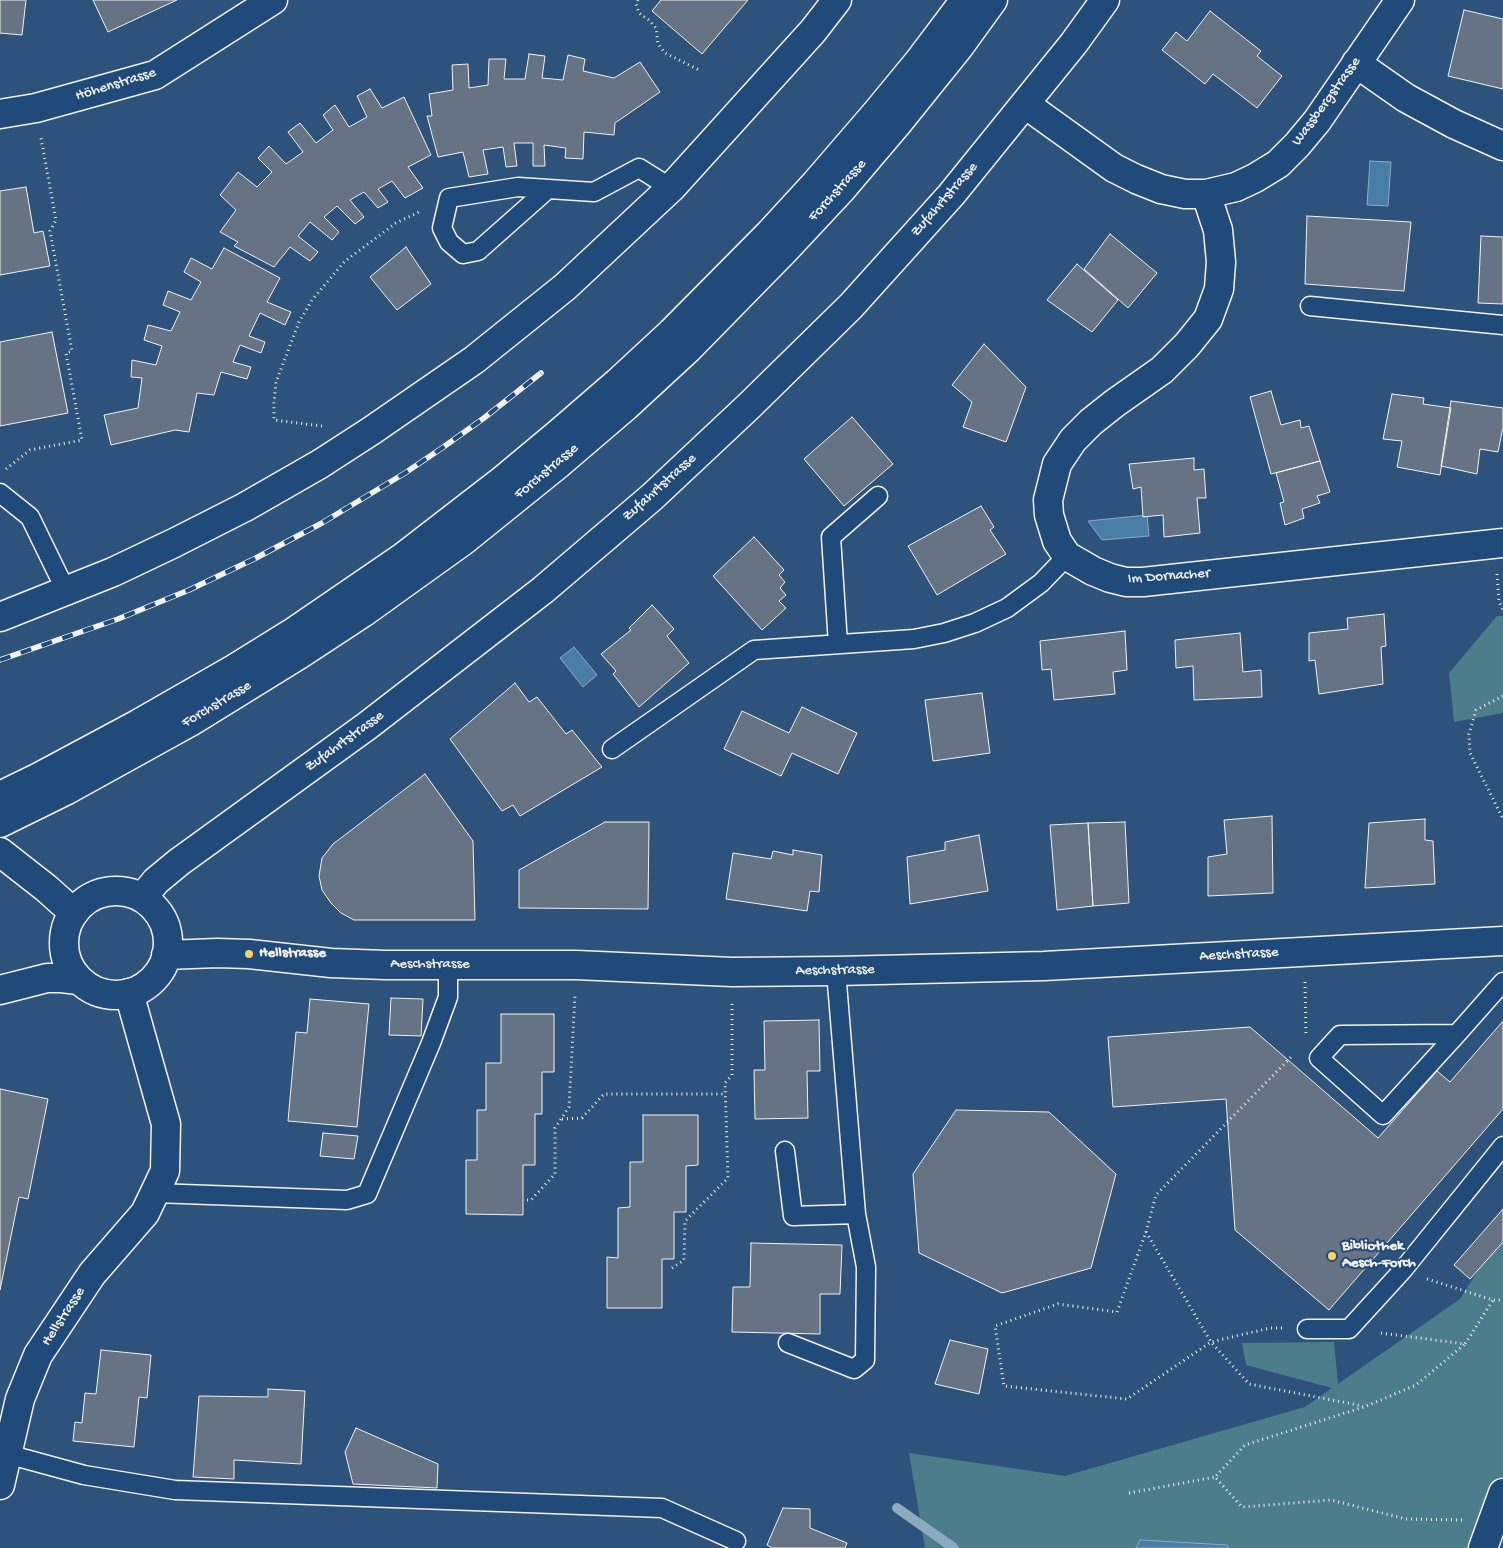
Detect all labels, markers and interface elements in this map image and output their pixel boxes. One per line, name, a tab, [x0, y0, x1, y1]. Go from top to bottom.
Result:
street label: Wassbergstrasse	[1289, 54, 1365, 150]
street label: Höhenstrasse	[74, 64, 158, 106]
street label: Forchstrasse	[805, 156, 871, 226]
street label: Zufahrtstrasse	[908, 159, 982, 241]
street label: Forchstrasse	[511, 440, 583, 504]
street label: Zufahrtstrasse	[619, 450, 701, 526]
street label: Im Dornacher	[1127, 565, 1211, 589]
street label: Forchstrasse	[179, 677, 255, 733]
street label: Zufahrtstrasse	[302, 707, 388, 777]
street label: Aeschstrasse	[1199, 944, 1279, 966]
place label: Hellstrasse	[259, 945, 326, 963]
marker: Hellstrasse	[243, 948, 255, 960]
street label: Aeschstrasse	[390, 956, 470, 974]
street label: Aeschstrasse	[795, 961, 875, 981]
place label: Bibliothek Aesch-Forch	[1342, 1238, 1416, 1273]
marker: Bibliothek Aesch-Forch	[1326, 1250, 1338, 1262]
street label: Hellstrasse	[38, 1284, 90, 1350]

